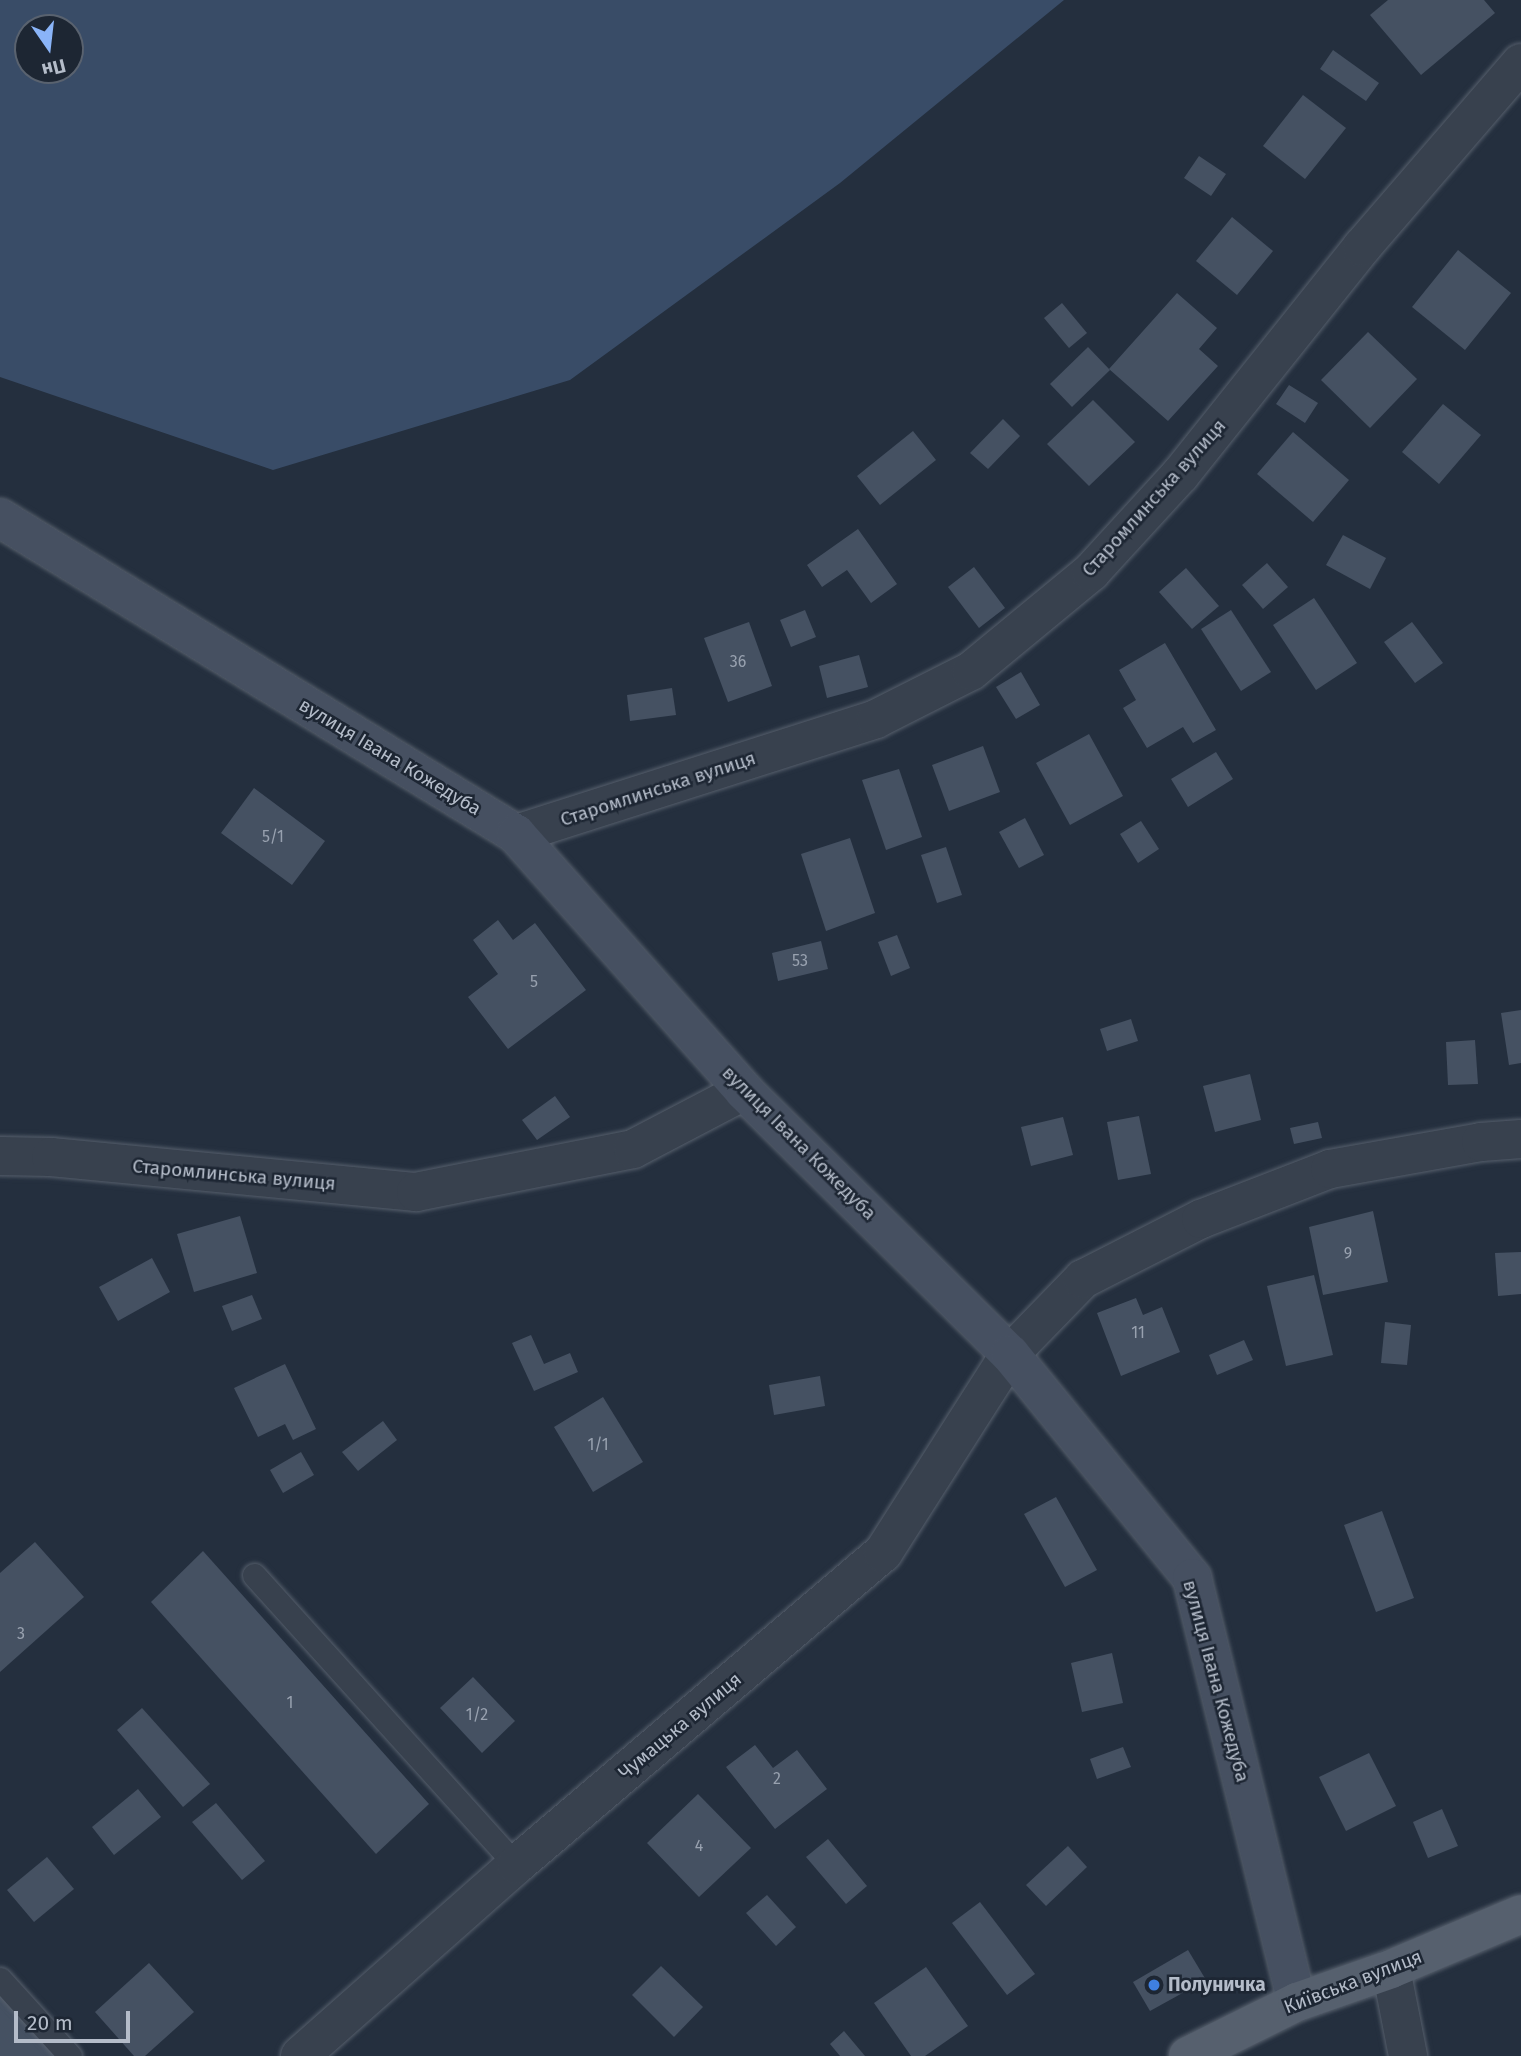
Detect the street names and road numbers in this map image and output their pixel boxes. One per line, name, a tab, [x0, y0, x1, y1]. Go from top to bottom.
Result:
street label: Старомлинська вулиця	[1077, 415, 1231, 581]
street label: вулиця Івана Кожедуба	[295, 694, 485, 820]
street label: Старомлинська вулиця	[558, 747, 758, 831]
street label: вулиця Івана Кожедуба	[717, 1061, 881, 1225]
street label: Старомлинська вулиця	[131, 1155, 337, 1195]
street label: вулиця Івана Кожедуба	[1178, 1577, 1254, 1785]
street label: Чумацька вулиця	[614, 1668, 746, 1784]
street label: Київська вулиця	[1281, 1945, 1425, 2019]

